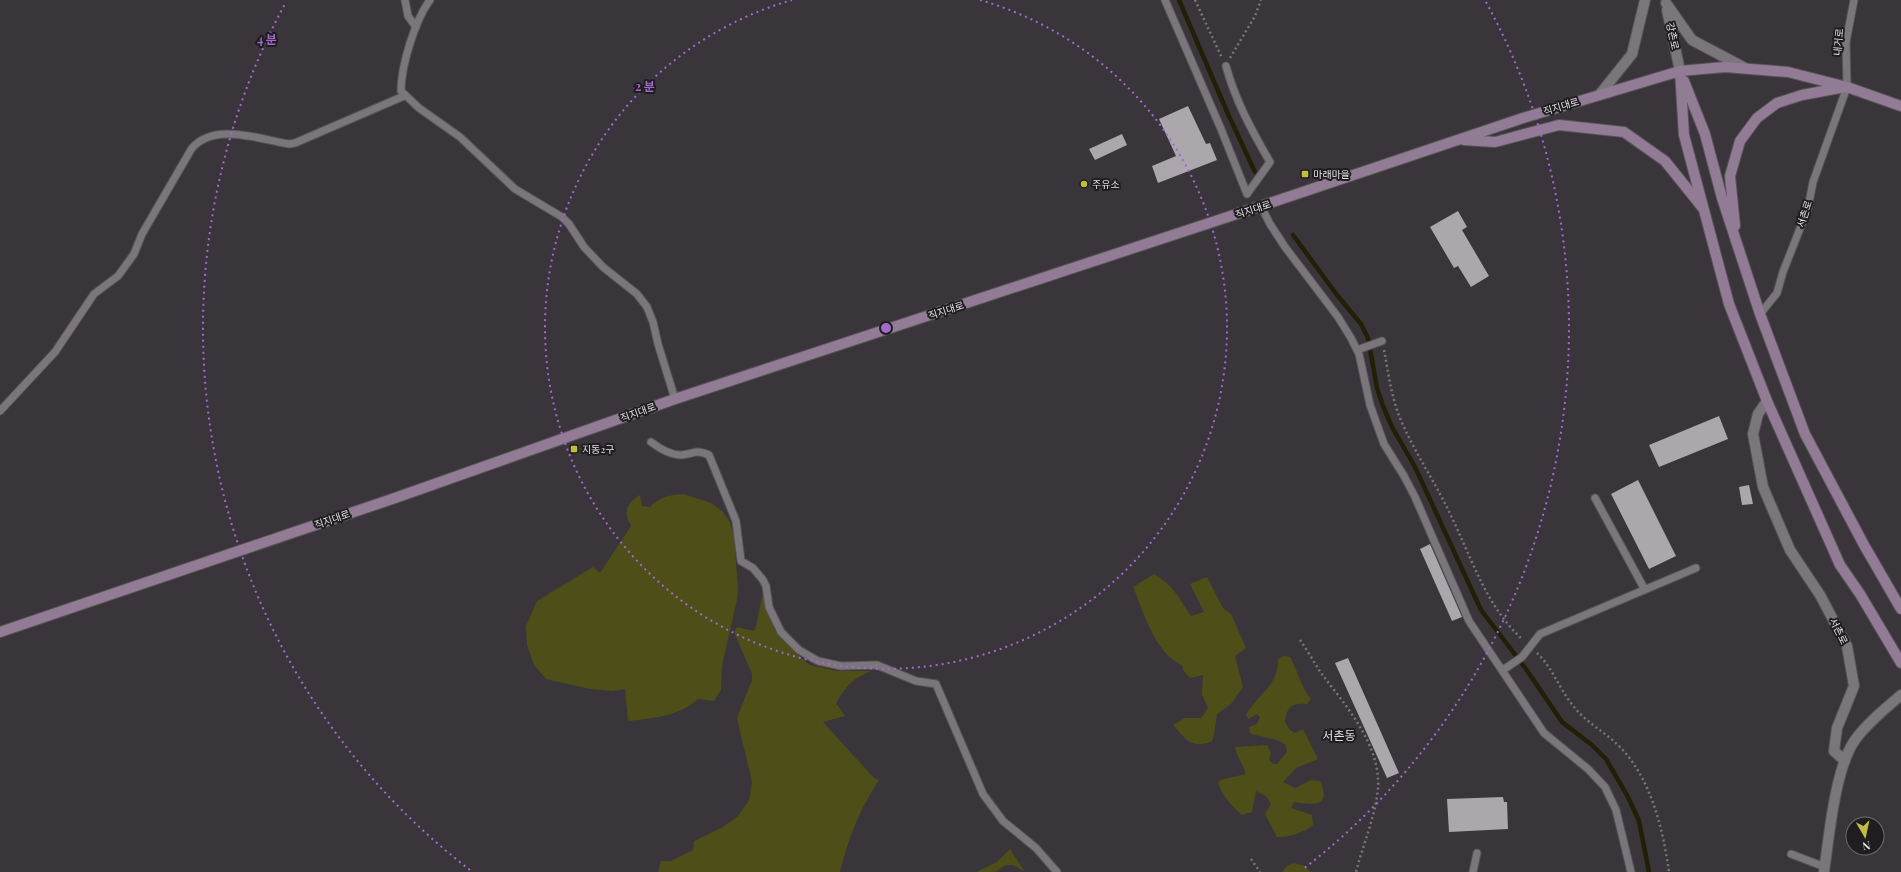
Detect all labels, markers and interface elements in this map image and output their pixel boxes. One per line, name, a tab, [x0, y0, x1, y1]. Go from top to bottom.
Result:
street label: 강촌로	[1663, 21, 1683, 51]
street label: 내거로	[1830, 28, 1846, 56]
text: 4 분	[257, 31, 277, 47]
text: 2 분	[635, 78, 655, 94]
street label: 직지대로	[1541, 94, 1581, 118]
place label: 마래마을	[1313, 167, 1350, 181]
marker: 마래마을	[1300, 169, 1310, 179]
place label: 주유소	[1092, 177, 1120, 191]
marker: 주유소	[1079, 179, 1089, 189]
street label: 직지대로	[1233, 197, 1273, 221]
street label: 서촌로	[1793, 199, 1815, 229]
street label: 직지대로	[926, 298, 966, 322]
centre of rings	[879, 321, 893, 335]
street label: 직지대로	[618, 399, 658, 425]
place label: 지동2구	[582, 442, 614, 456]
marker: 지동2구	[569, 444, 579, 454]
street label: 직지대로	[312, 506, 352, 532]
street label: 서촌로	[1827, 616, 1851, 646]
district label: 서촌동	[1322, 727, 1356, 743]
north arrow	[1845, 816, 1885, 856]
text: N	[1861, 838, 1872, 854]

